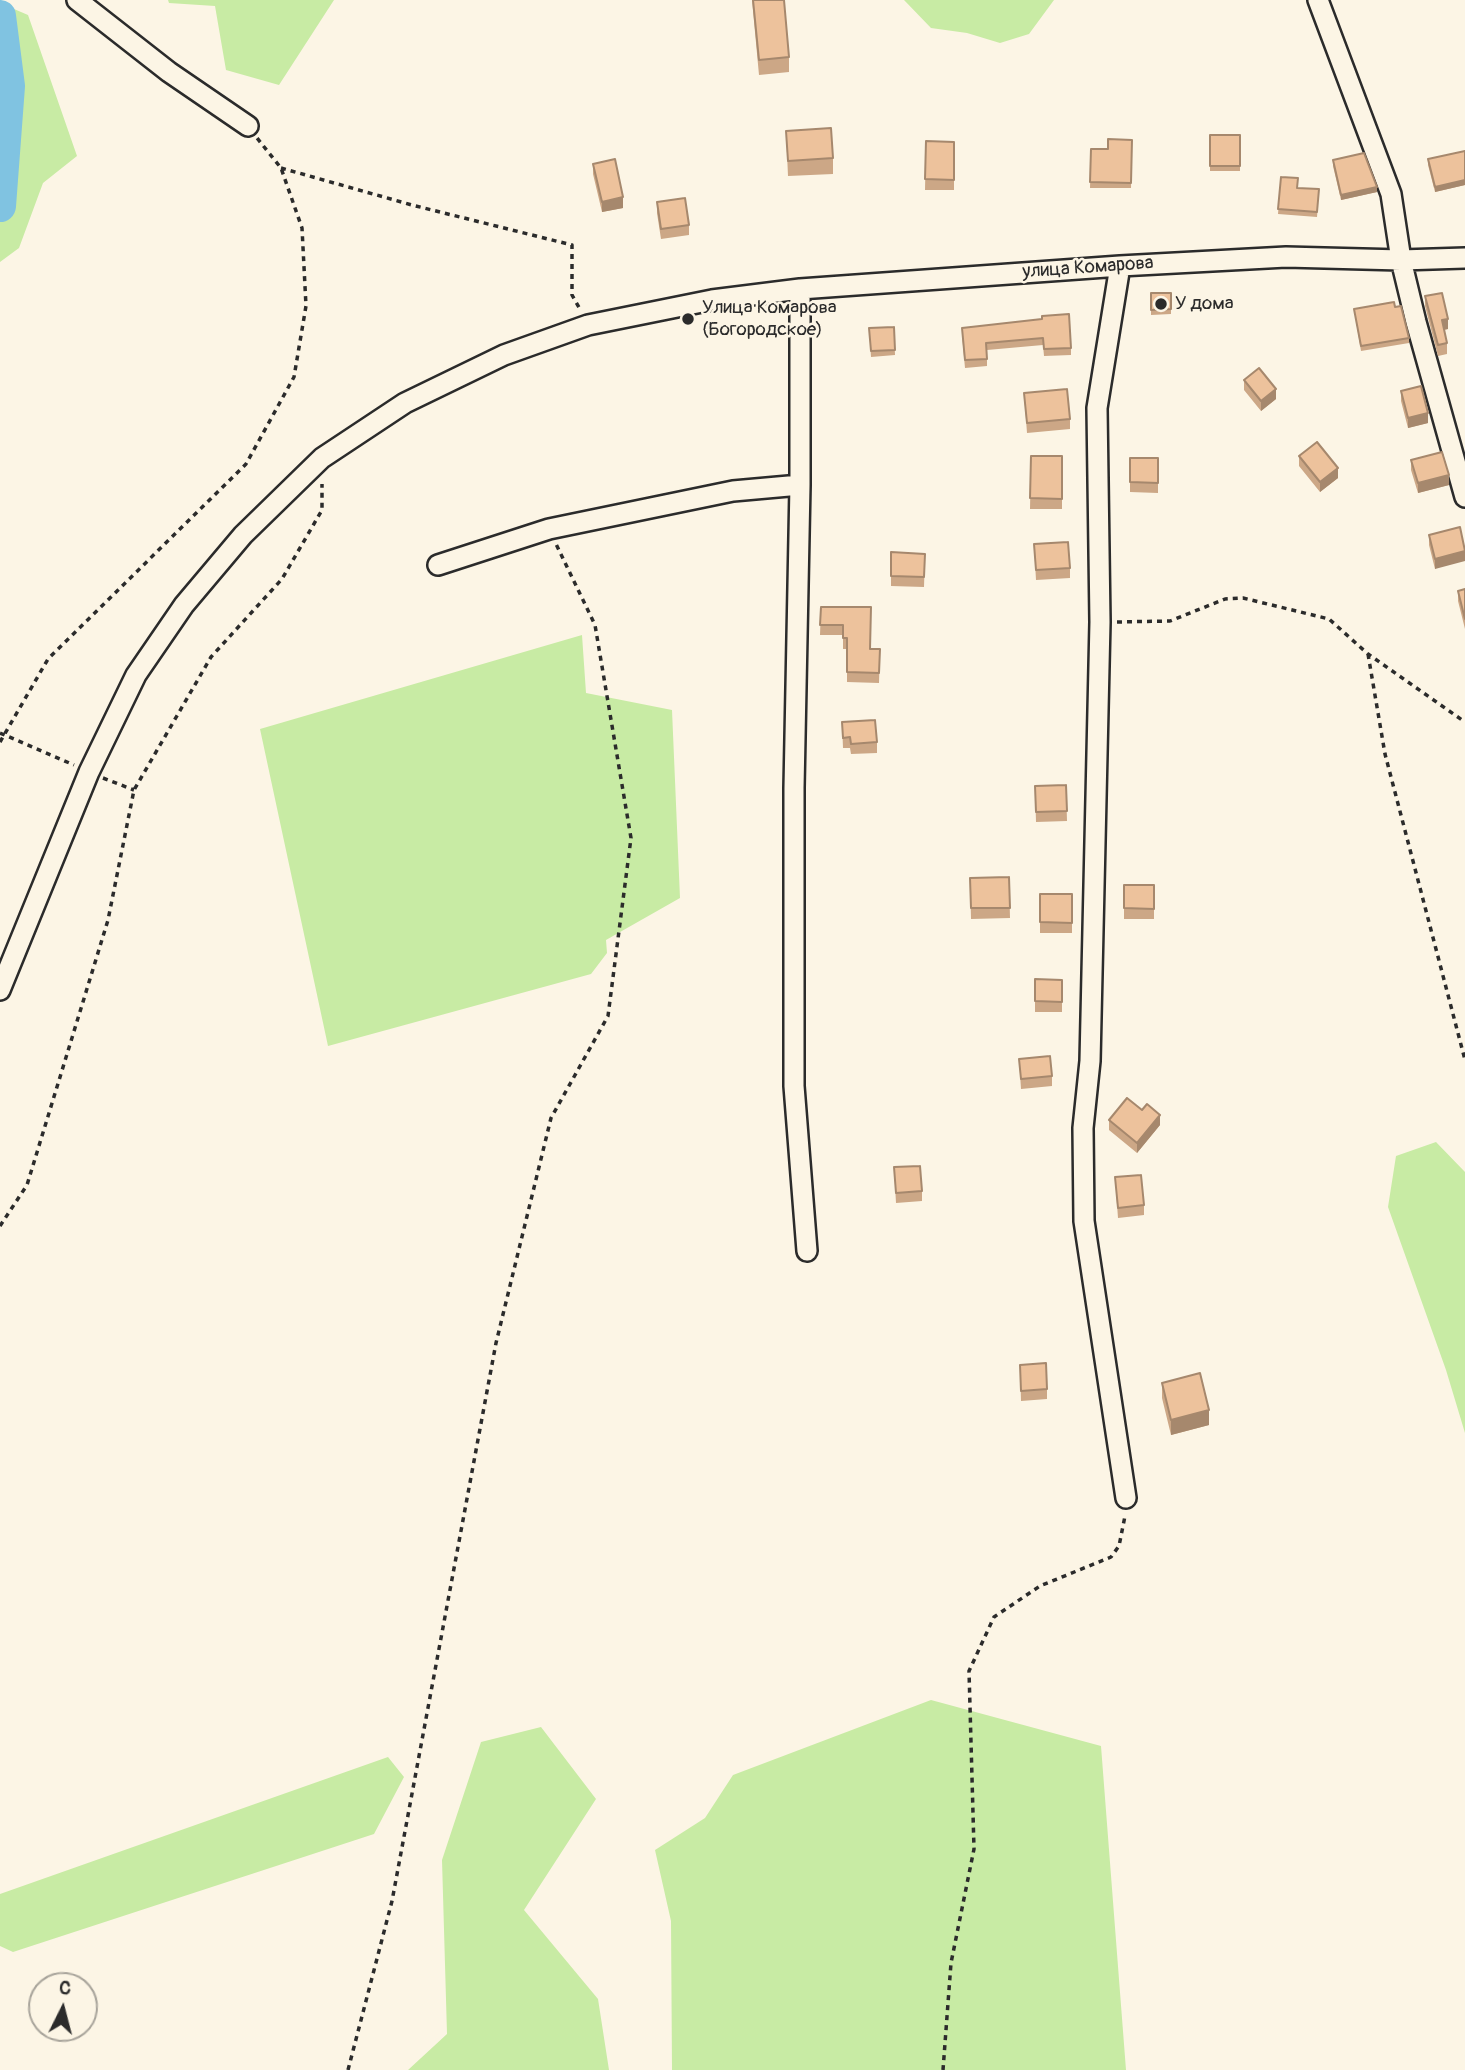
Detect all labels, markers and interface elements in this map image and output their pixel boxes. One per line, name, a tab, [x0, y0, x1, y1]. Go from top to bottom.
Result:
street label: улица Комарова	[1022, 252, 1154, 284]
place label: У дома	[1175, 293, 1233, 315]
marker: У дома	[1153, 296, 1169, 312]
place label: Улица Комарова (Богородское)	[702, 297, 837, 341]
marker: Улица Комарова (Богородское)	[680, 311, 696, 327]
north arrow	[28, 1972, 98, 2042]
text: С	[58, 1976, 72, 2001]

